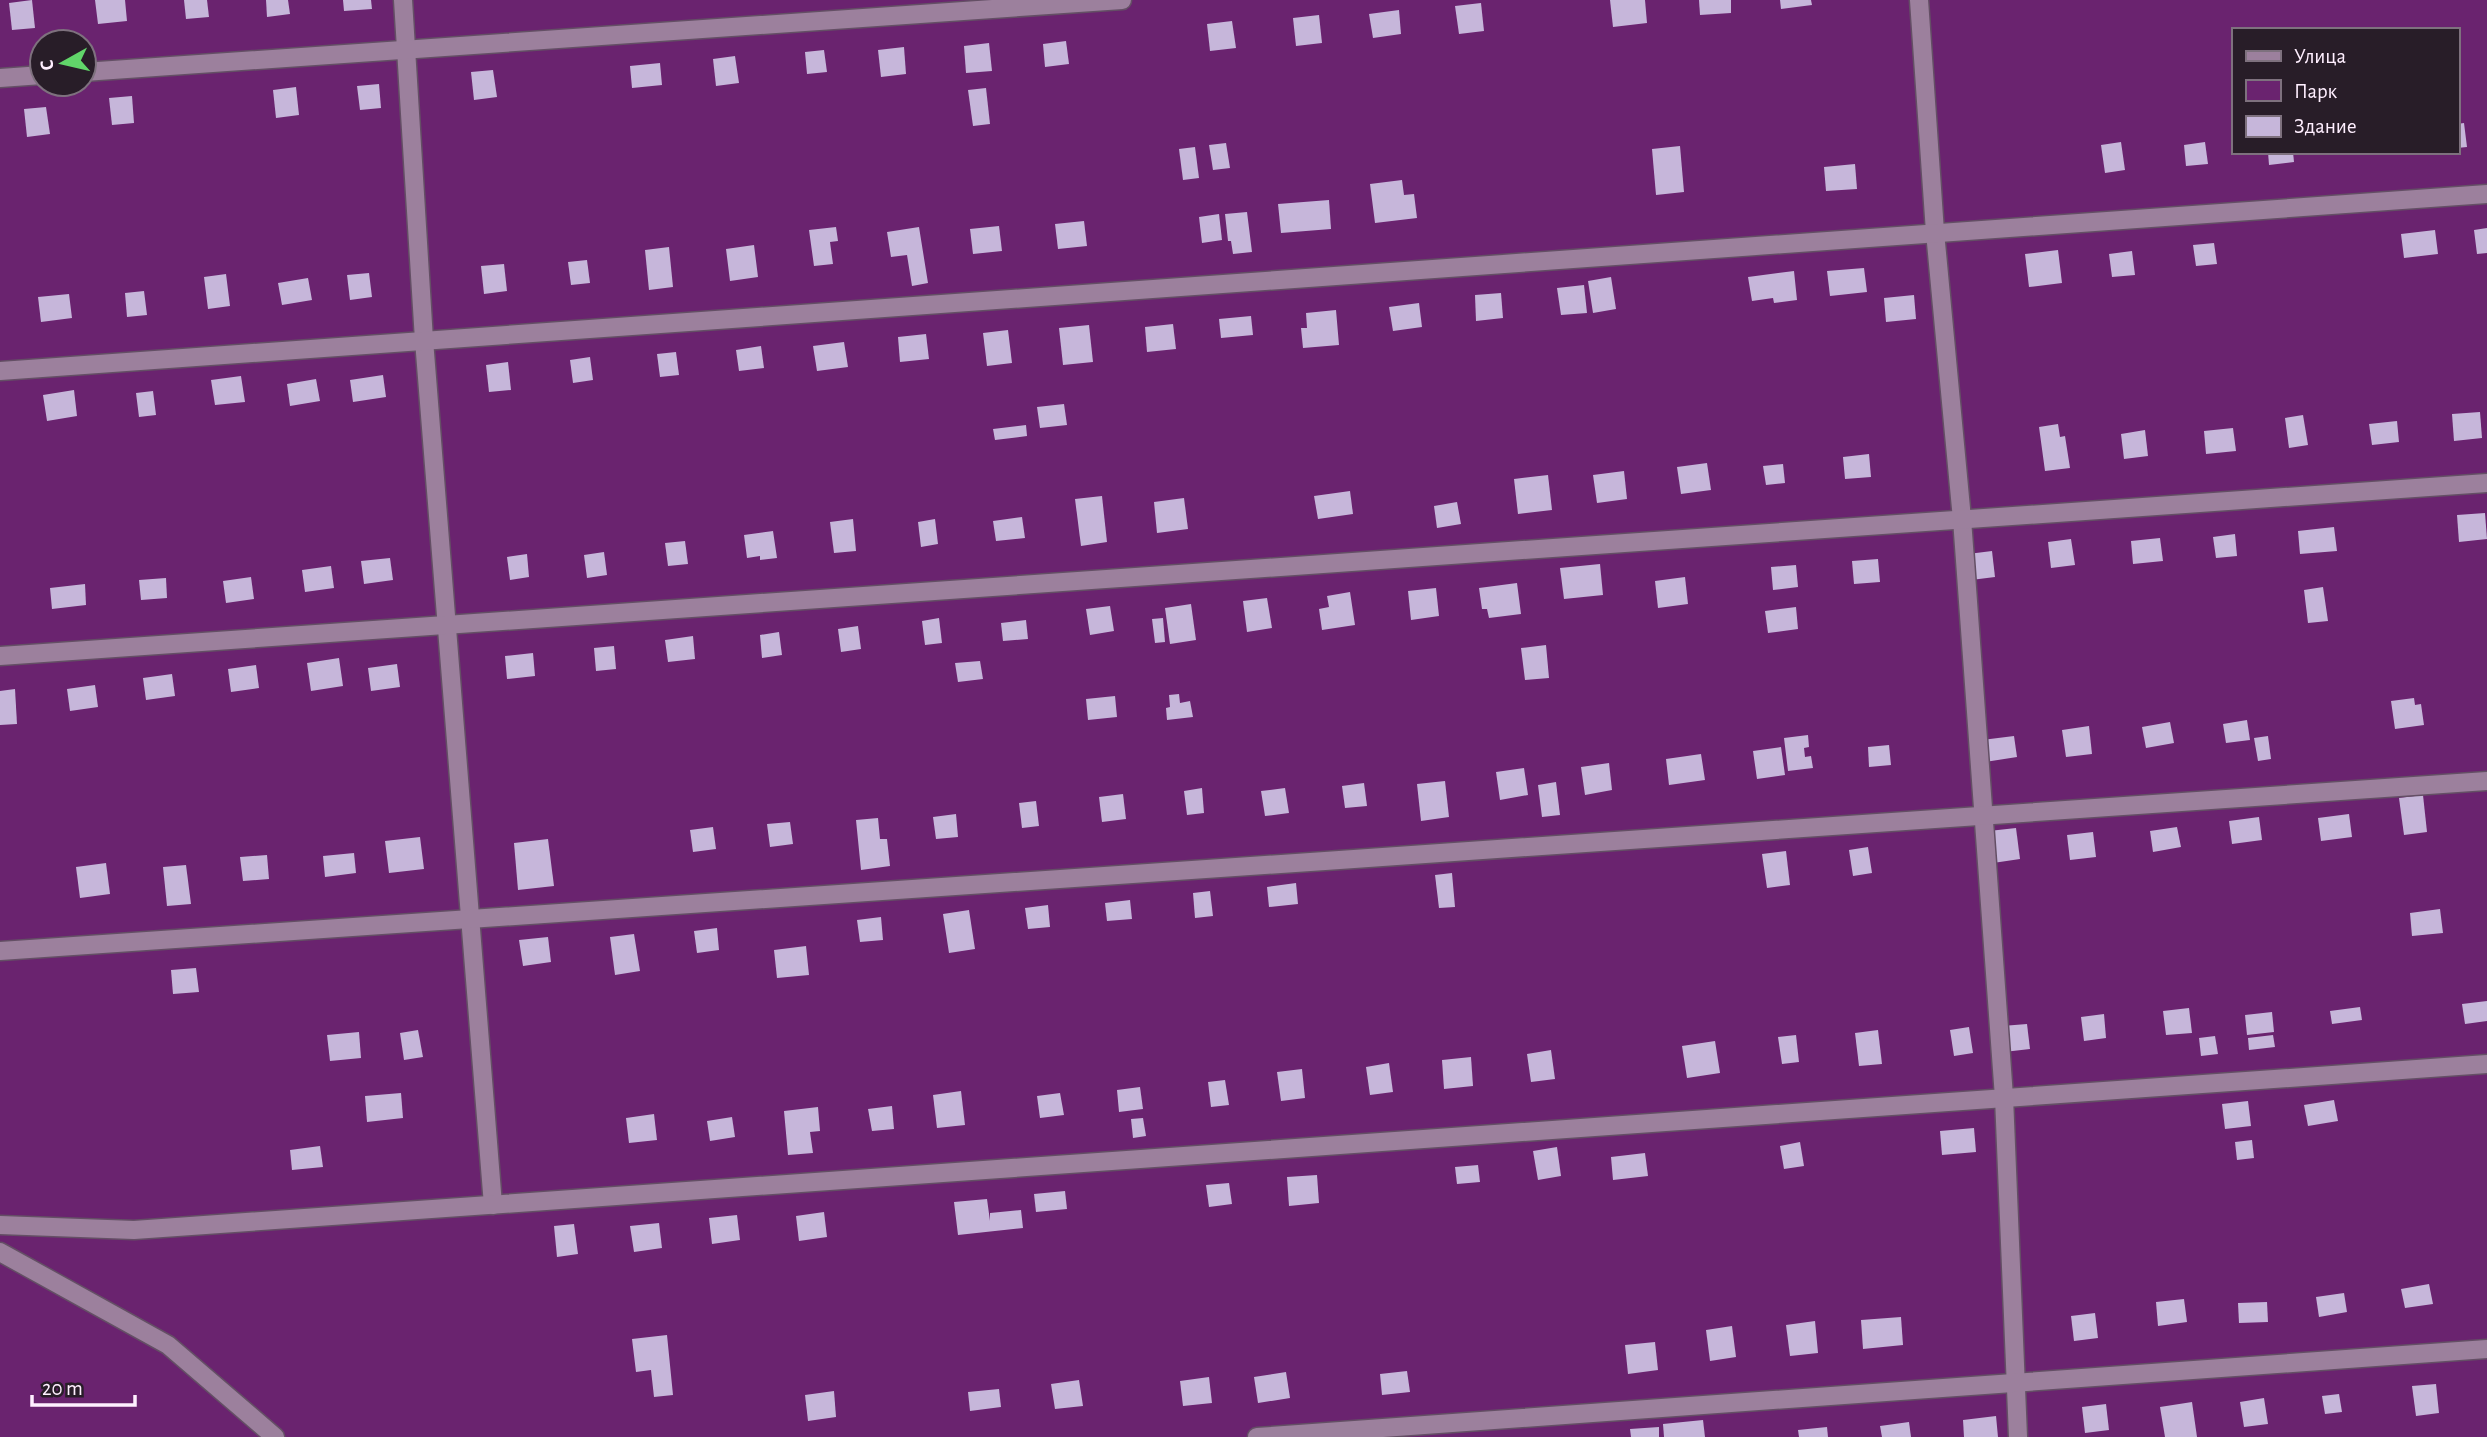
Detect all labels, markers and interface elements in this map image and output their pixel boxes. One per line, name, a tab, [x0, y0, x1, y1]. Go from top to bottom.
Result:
north arrow	[28, 28, 98, 98]
legend	[2232, 28, 2459, 154]
text: Улица	[2294, 46, 2347, 67]
text: С	[38, 59, 58, 72]
text: Парк	[2294, 81, 2338, 102]
text: Здание	[2294, 116, 2357, 137]
scale bar	[32, 1364, 135, 1408]
text: 20 m	[42, 1378, 83, 1399]

